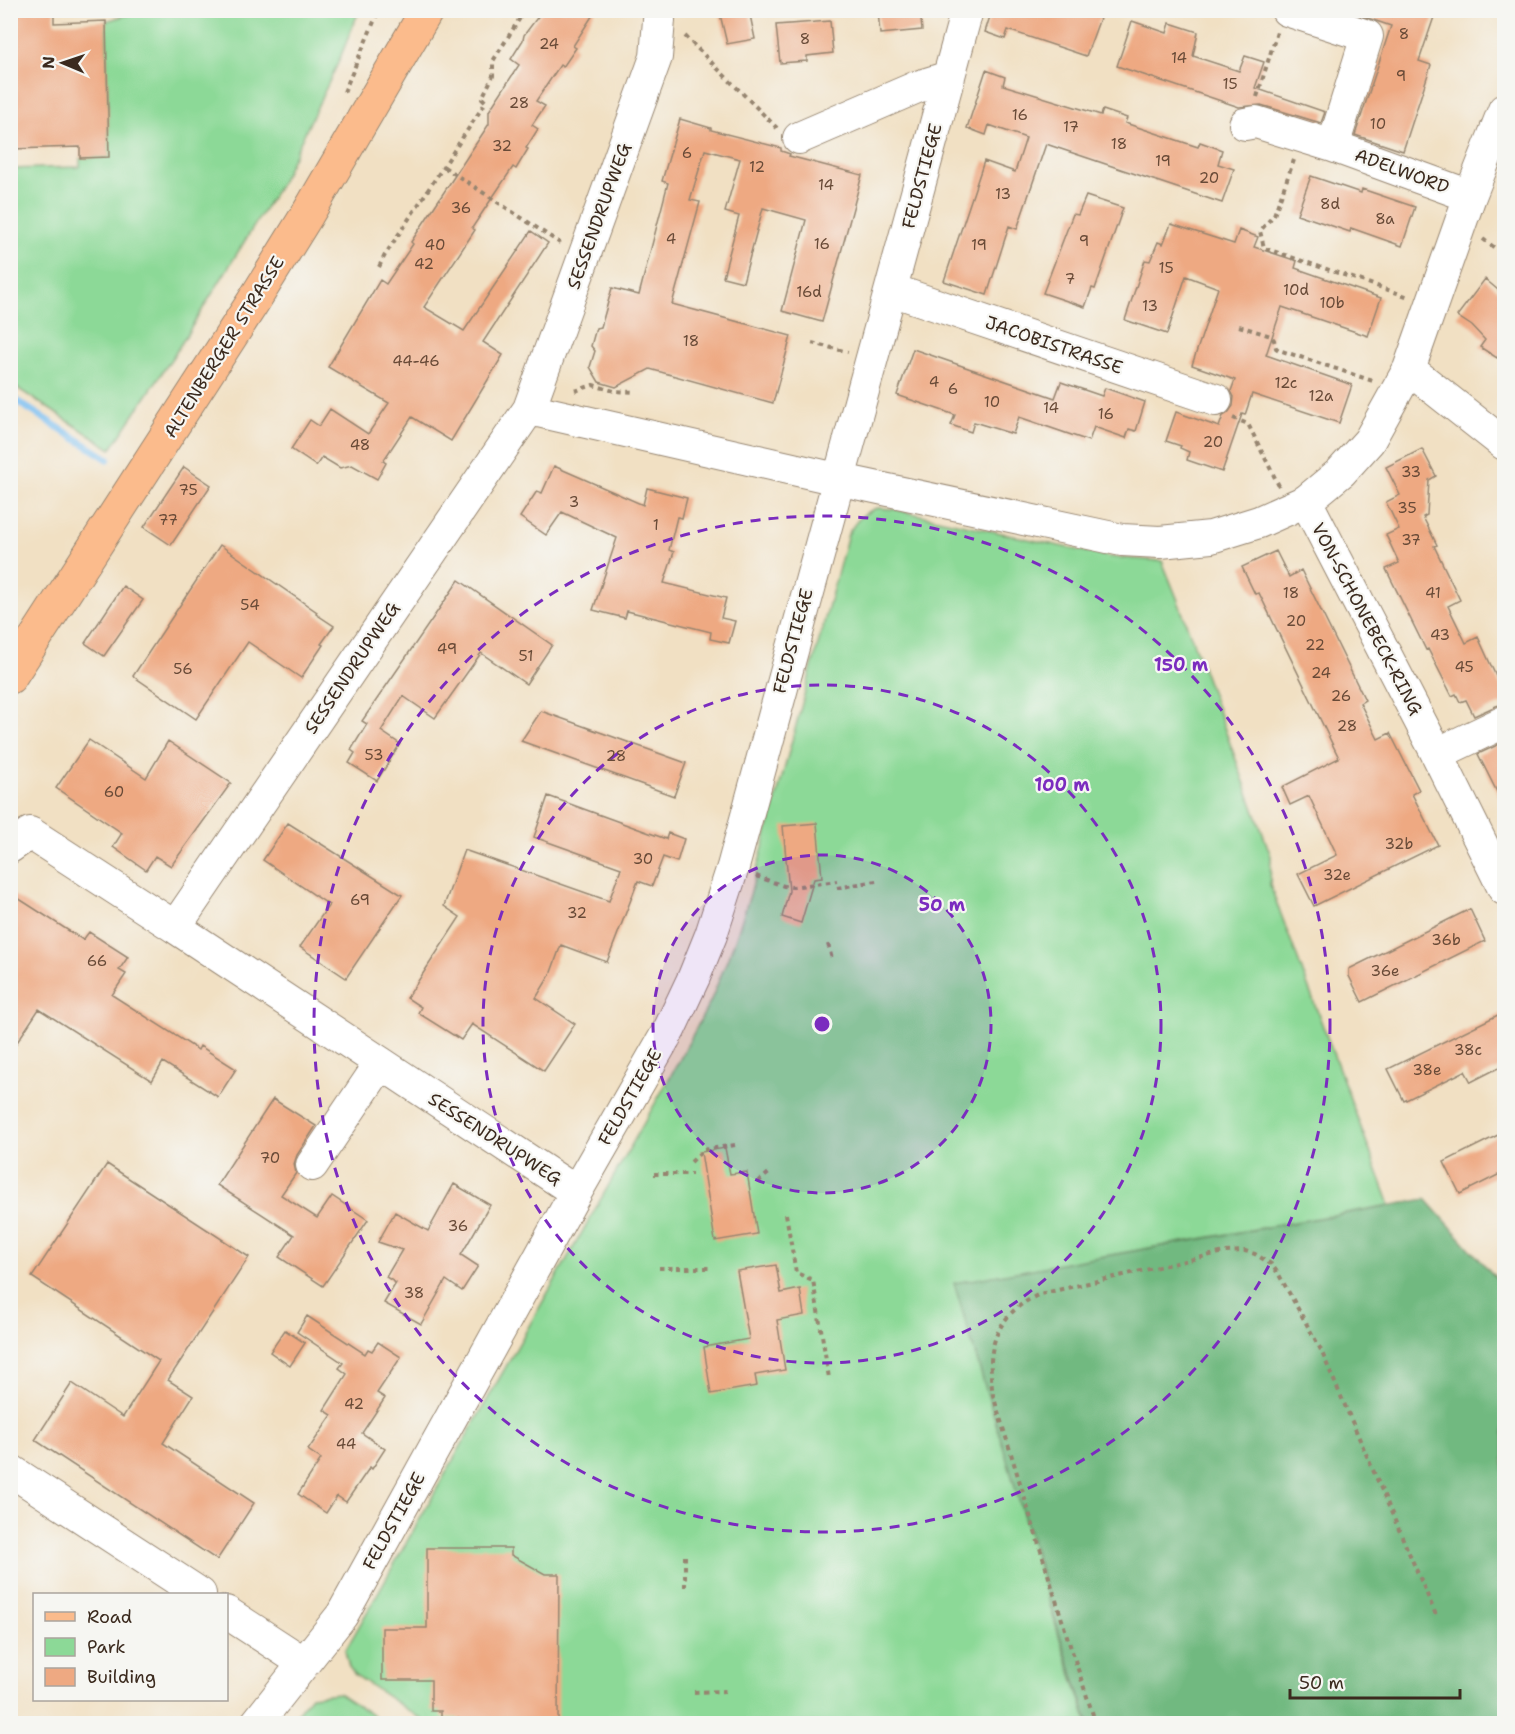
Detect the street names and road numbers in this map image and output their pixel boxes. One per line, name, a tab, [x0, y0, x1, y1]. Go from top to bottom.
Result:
street label: FELDSTIEGE	[896, 121, 948, 231]
street label: SESSENDRUPWEG	[561, 139, 637, 293]
street label: ADELWORD	[1351, 143, 1453, 199]
street label: ALTENBERGER STRASSE	[158, 252, 290, 442]
street label: JACOBISTRASSE	[982, 310, 1126, 380]
street label: VON-SCHONEBECK-RING	[1306, 519, 1428, 720]
street label: FELDSTIEGE	[767, 586, 819, 696]
street label: SESSENDRUPWEG	[299, 597, 405, 739]
street label: FELDSTIEGE	[593, 1044, 667, 1150]
street label: SESSENDRUPWEG	[424, 1087, 567, 1191]
street label: FELDSTIEGE	[357, 1468, 431, 1574]

